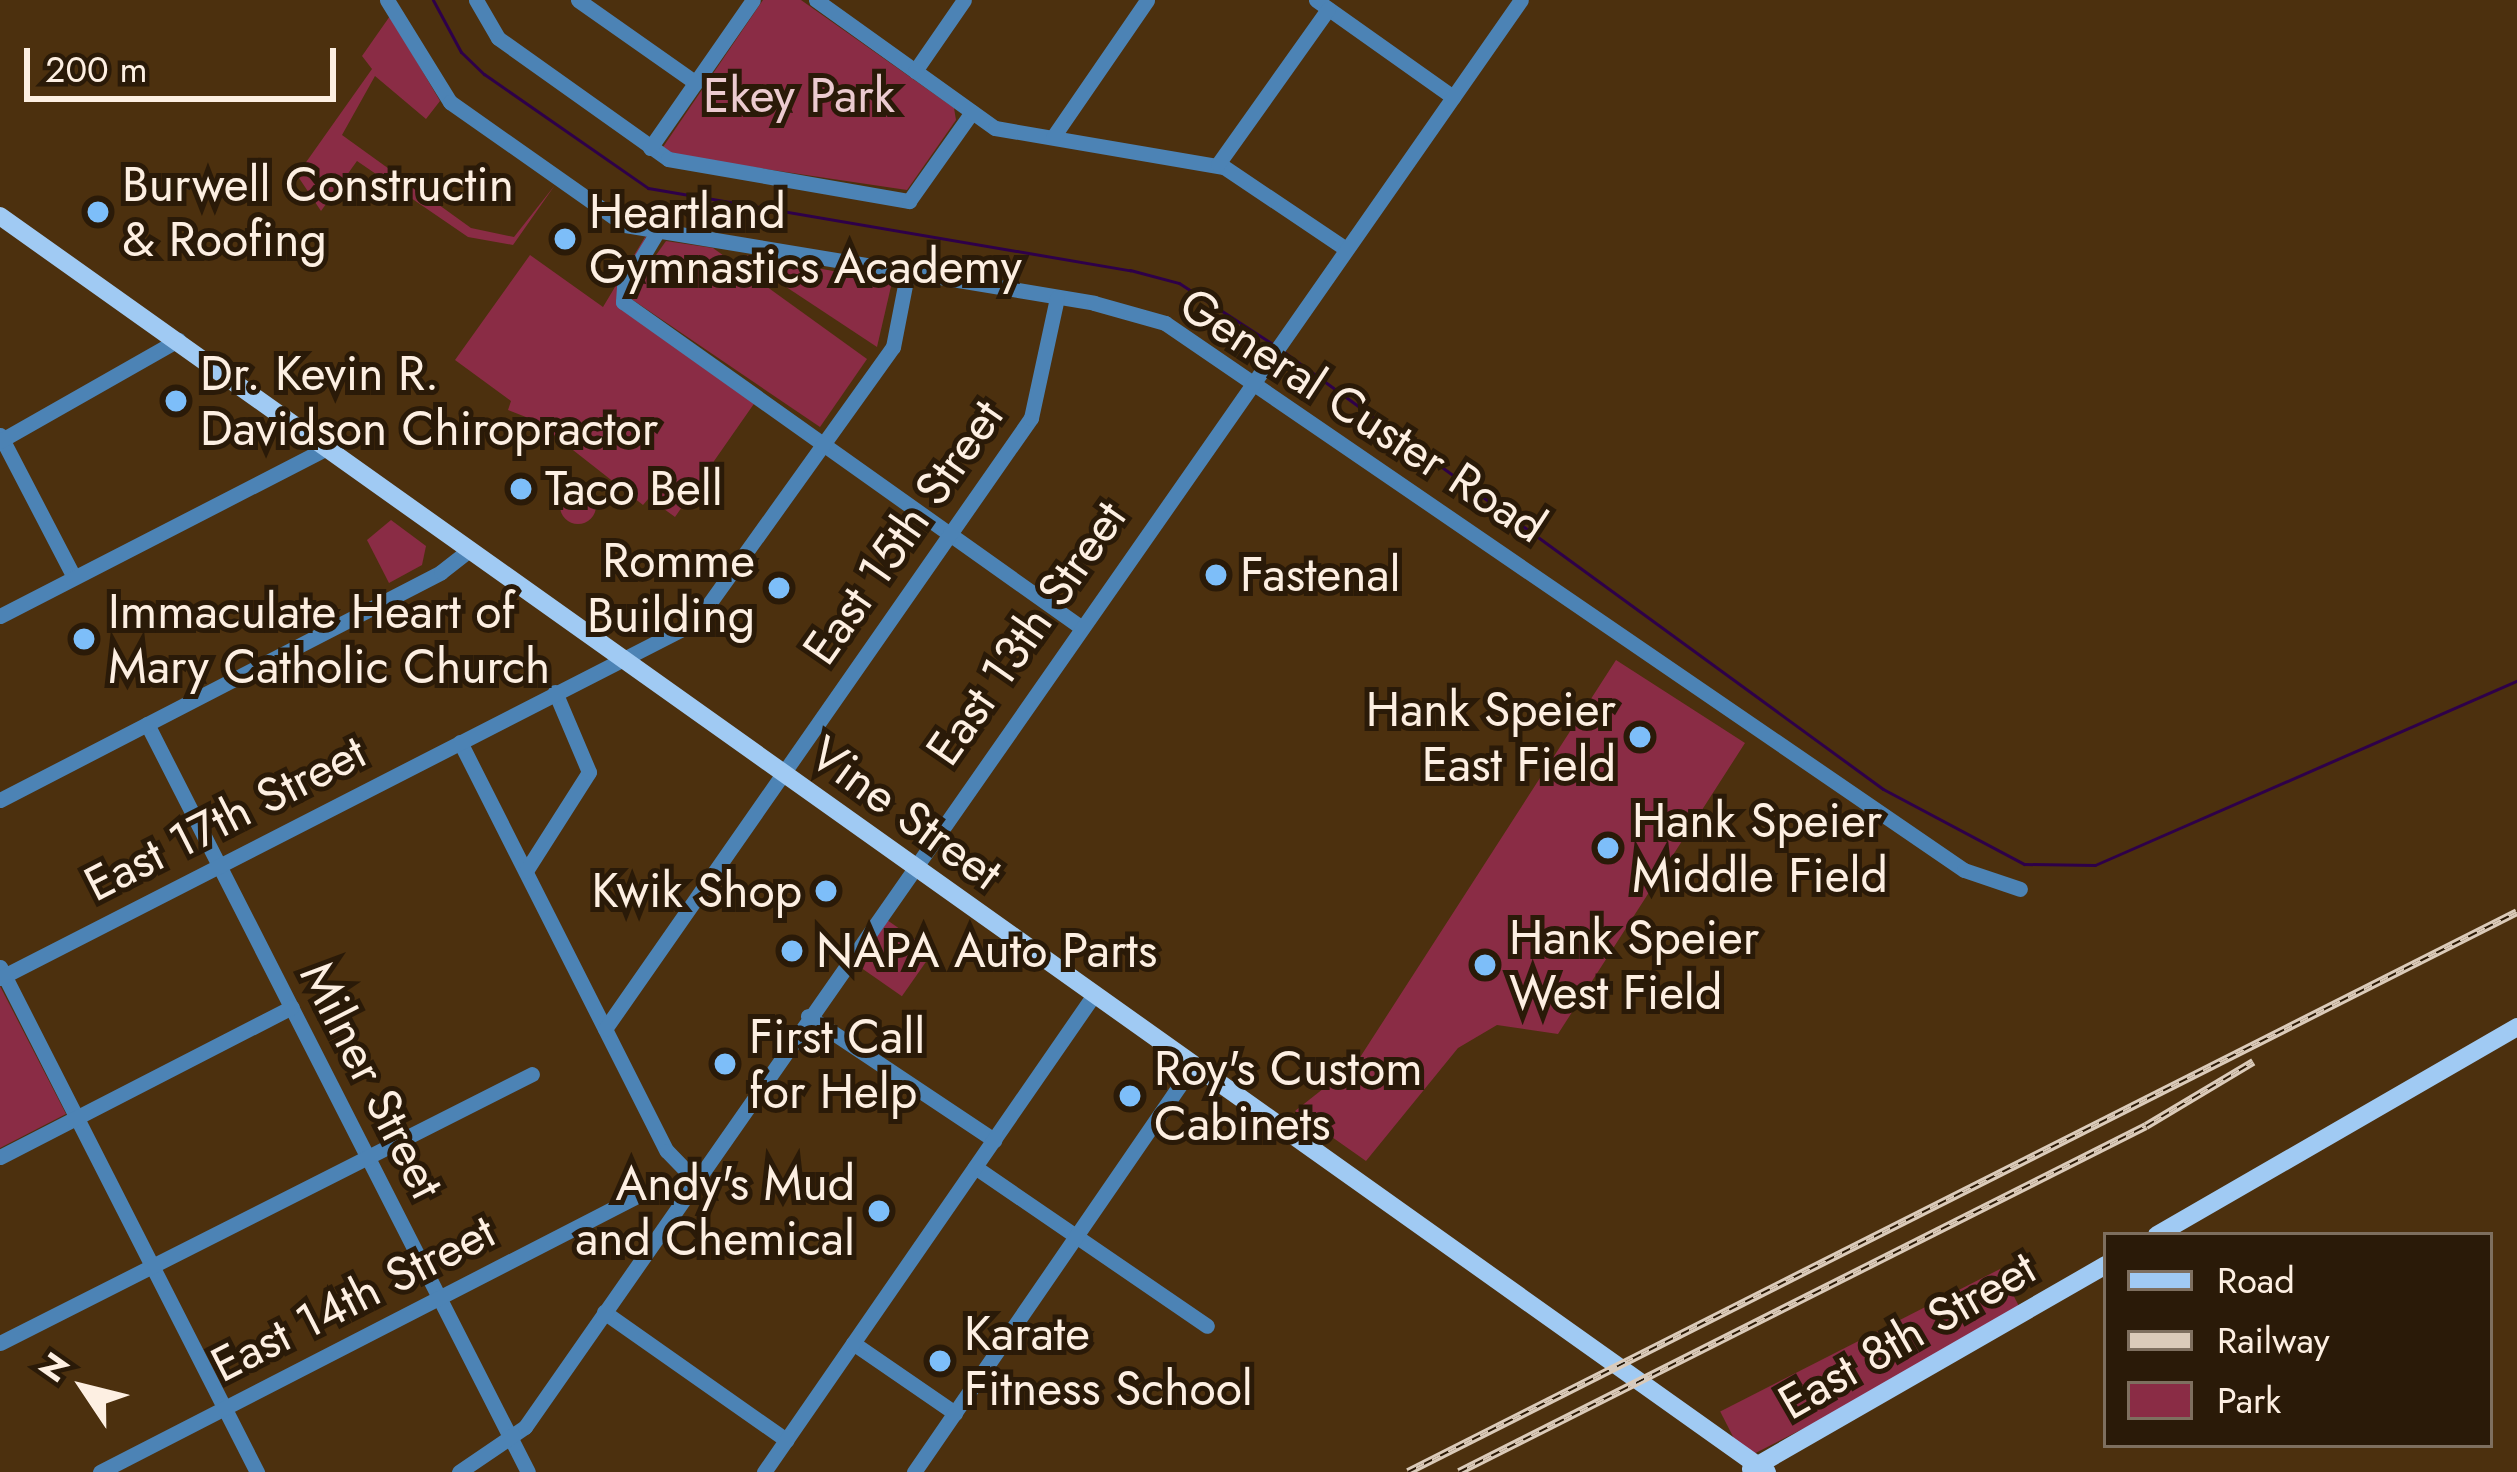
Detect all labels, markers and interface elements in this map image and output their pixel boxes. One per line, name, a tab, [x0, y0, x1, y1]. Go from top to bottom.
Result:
scale bar	[30, 24, 342, 98]
text: 200 m	[45, 43, 148, 95]
park label: Ekey Park	[703, 67, 895, 125]
place label: Burwell Constructin & Roofing	[122, 155, 514, 268]
place label: Heartland Gymnastics Academy	[589, 182, 1022, 295]
marker: Burwell Constructin & Roofing	[85, 199, 111, 225]
marker: Heartland Gymnastics Academy	[552, 226, 578, 252]
street label: General Custer Road	[1169, 275, 1557, 555]
place label: Dr. Kevin R. Davidson Chiropractor	[200, 344, 658, 457]
marker: Dr. Kevin R. Davidson Chiropractor	[163, 388, 189, 414]
street label: East 15th Street	[791, 389, 1015, 675]
place label: Taco Bell	[545, 460, 723, 518]
marker: Taco Bell	[508, 476, 534, 502]
street label: East 13th Street	[914, 490, 1138, 776]
place label: Romme Building	[587, 531, 755, 644]
place label: Fastenal	[1240, 546, 1401, 604]
marker: Fastenal	[1203, 562, 1229, 588]
marker: Romme Building	[766, 575, 792, 601]
place label: Immaculate Heart of Mary Catholic Church	[108, 582, 550, 695]
marker: Immaculate Heart of Mary Catholic Church	[71, 626, 97, 652]
place label: Hank Speier East Field	[1366, 680, 1616, 793]
street label: East 17th Street	[75, 723, 375, 913]
street label: Vine Street	[799, 724, 1013, 902]
marker: Hank Speier East Field	[1627, 724, 1653, 750]
place label: Hank Speier Middle Field	[1632, 791, 1888, 904]
marker: Hank Speier Middle Field	[1595, 835, 1621, 861]
place label: Kwik Shop	[592, 862, 802, 920]
marker: Kwik Shop	[813, 878, 839, 904]
place label: Hank Speier West Field	[1509, 908, 1759, 1021]
place label: NAPA Auto Parts	[816, 922, 1157, 980]
marker: NAPA Auto Parts	[779, 938, 805, 964]
street label: Milner Street	[288, 952, 456, 1208]
marker: Hank Speier West Field	[1472, 952, 1498, 978]
place label: First Call for Help	[749, 1007, 925, 1120]
place label: Roy's Custom Cabinets	[1154, 1039, 1423, 1152]
marker: First Call for Help	[712, 1051, 738, 1077]
marker: Roy's Custom Cabinets	[1117, 1083, 1143, 1109]
place label: Andy's Mud and Chemical	[575, 1154, 855, 1267]
marker: Andy's Mud and Chemical	[866, 1198, 892, 1224]
street label: East 14th Street	[202, 1202, 504, 1394]
legend	[2103, 1232, 2493, 1448]
street label: East 8th Street	[1768, 1238, 2046, 1432]
text: Road	[2217, 1254, 2295, 1306]
place label: Karate Fitness School	[964, 1304, 1253, 1417]
text: Railway	[2217, 1314, 2330, 1366]
north arrow	[24, 1328, 144, 1448]
text: N	[27, 1343, 81, 1391]
marker: Karate Fitness School	[927, 1348, 953, 1374]
text: Park	[2217, 1374, 2281, 1426]

